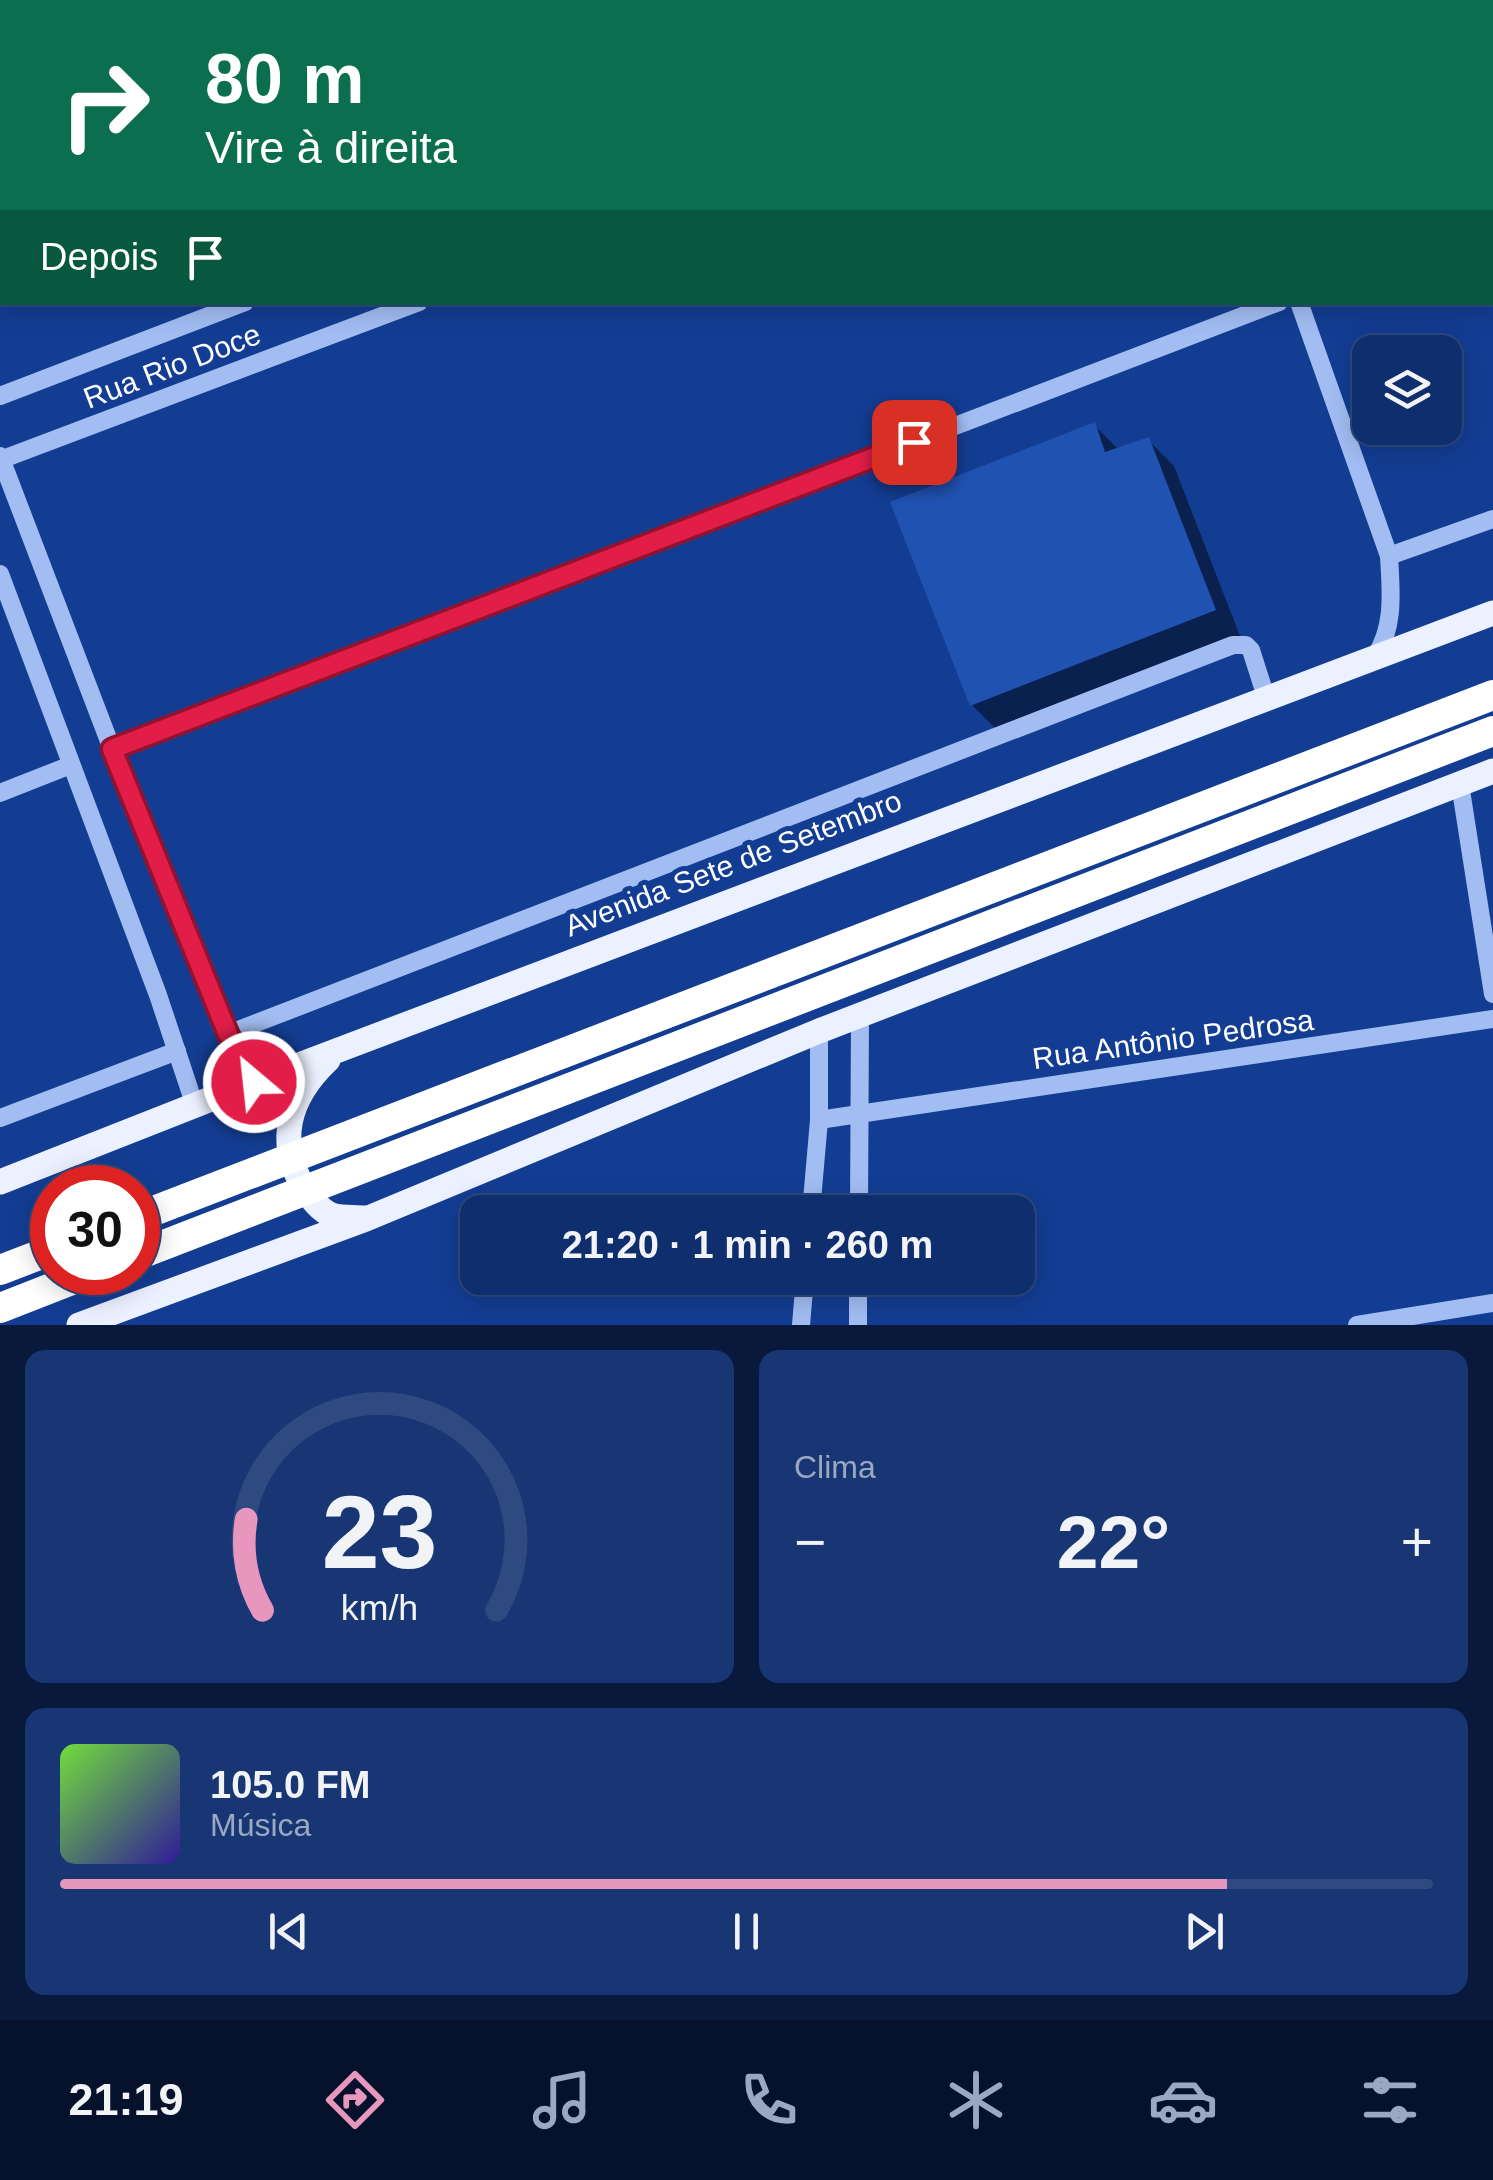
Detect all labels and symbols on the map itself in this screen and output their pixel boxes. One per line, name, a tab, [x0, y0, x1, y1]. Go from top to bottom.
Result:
street label: Rua Rio Doce	[79, 317, 265, 415]
pin	[872, 400, 957, 485]
street label: Avenida Sete de Setembro	[560, 783, 906, 943]
street label: Rua Antônio Pedrosa	[1030, 1003, 1316, 1075]
position arrow	[202, 1030, 306, 1134]
speed limit sign: 30	[30, 1165, 160, 1295]

